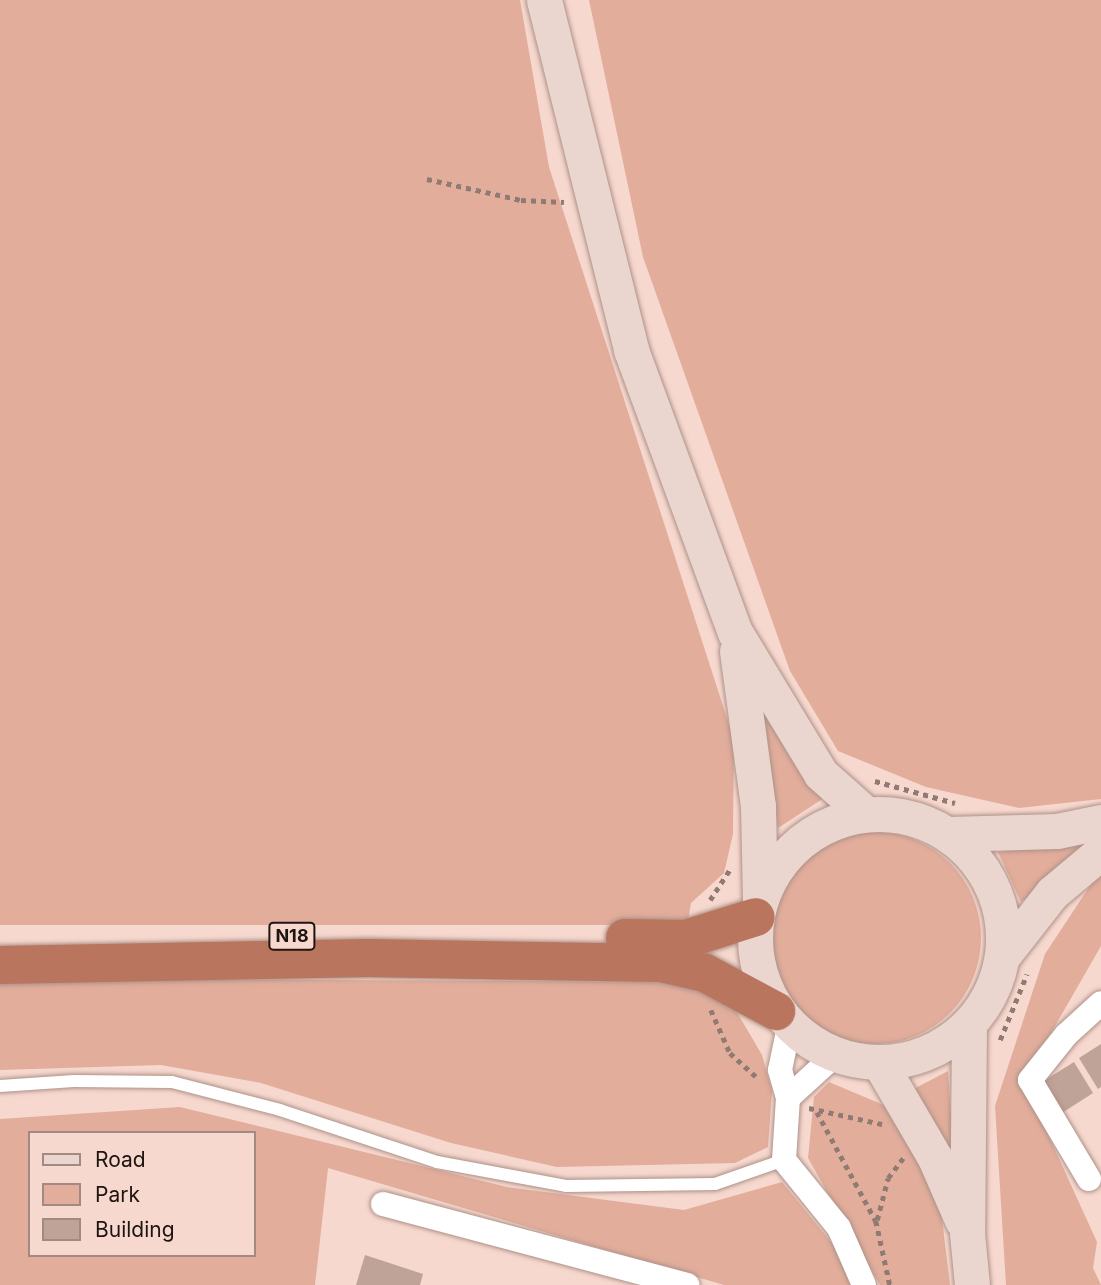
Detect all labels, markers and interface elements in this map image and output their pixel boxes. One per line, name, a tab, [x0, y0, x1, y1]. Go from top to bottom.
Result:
road number: N18	[268, 922, 316, 951]
legend	[28, 1131, 256, 1257]
text: Road	[95, 1147, 146, 1172]
text: Park	[95, 1182, 140, 1207]
text: Building	[95, 1217, 175, 1242]

